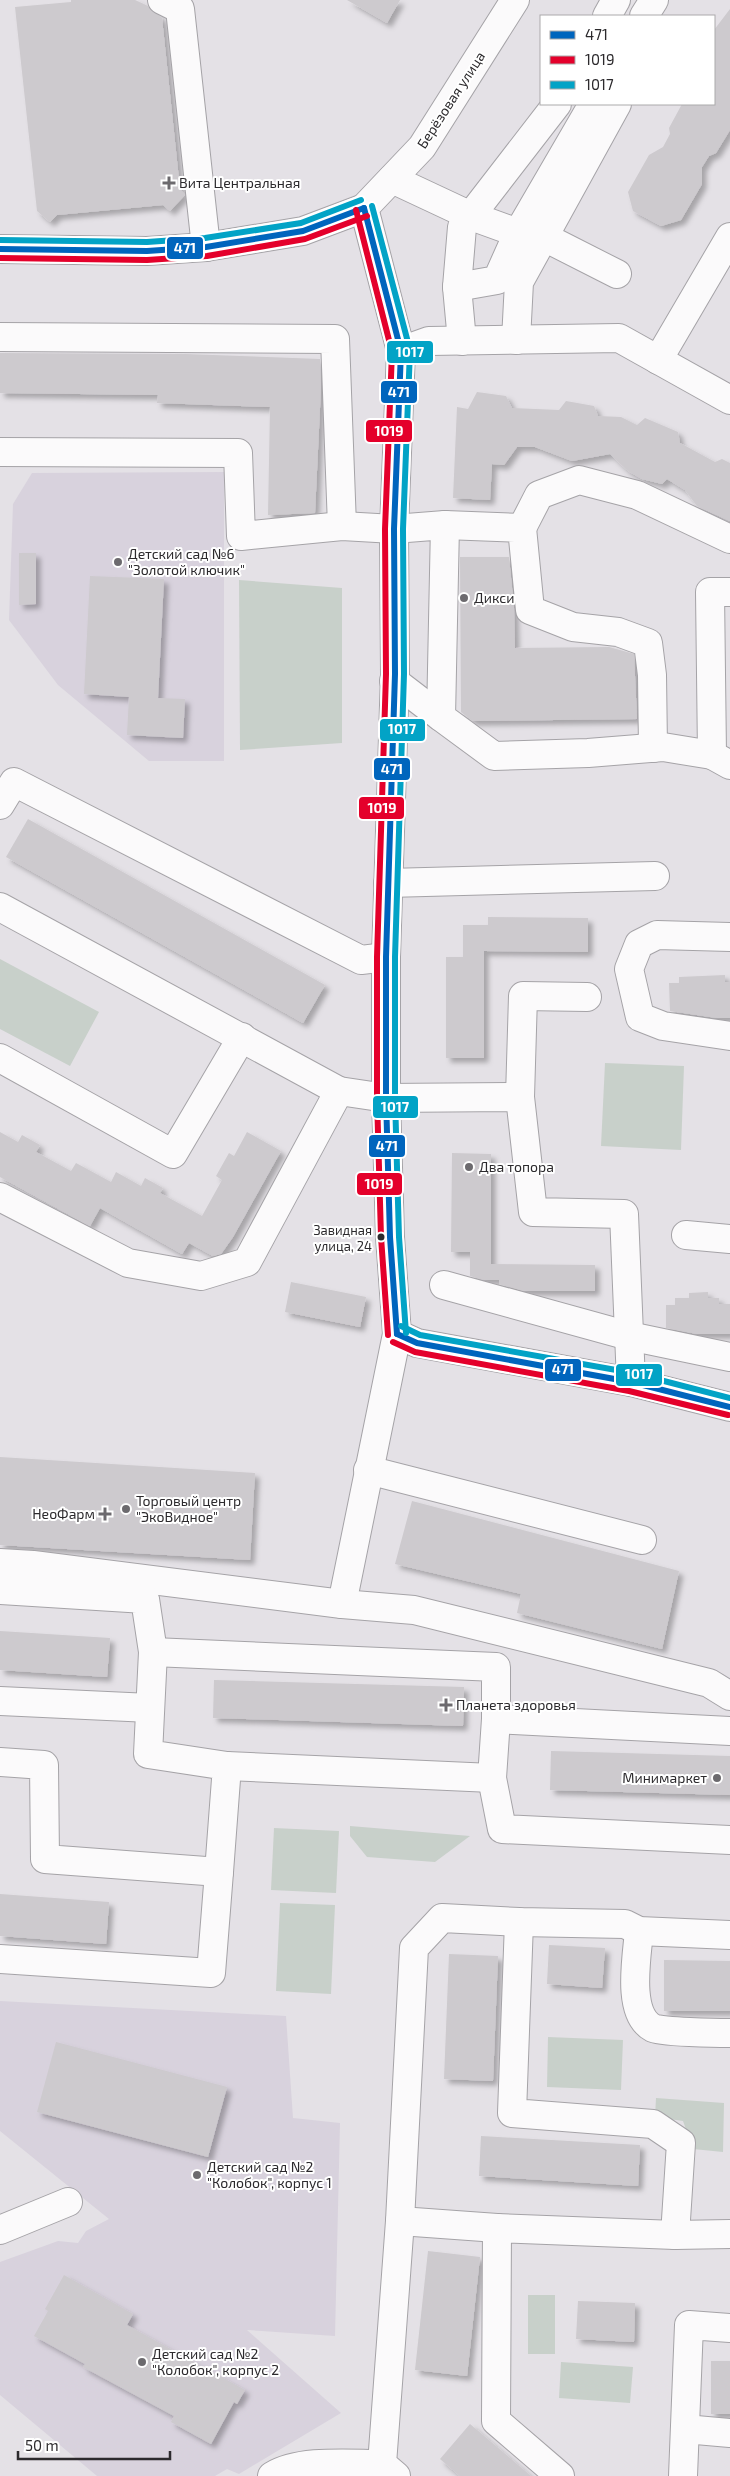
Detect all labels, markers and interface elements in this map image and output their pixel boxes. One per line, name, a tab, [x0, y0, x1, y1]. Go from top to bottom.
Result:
legend	[540, 15, 715, 105]
text: 471	[585, 25, 608, 43]
street label: Берёзовая улица	[413, 48, 488, 151]
text: 1019	[585, 50, 615, 68]
text: 1017	[585, 75, 614, 93]
place label: Вита Центральная	[179, 174, 300, 191]
marker: Вита Центральная	[163, 177, 175, 189]
line badge: 471	[166, 236, 204, 260]
text: 471	[174, 239, 196, 256]
line badge: 1017	[386, 340, 434, 364]
text: 1017	[396, 343, 425, 360]
line badge: 471	[380, 380, 418, 404]
text: 471	[388, 383, 410, 400]
line badge: 1019	[365, 419, 413, 443]
text: 1019	[374, 422, 404, 439]
place label: Детский сад №6 "Золотой ключик"	[128, 545, 245, 578]
marker: Детский сад №6 "Золотой ключик"	[112, 556, 124, 568]
place label: Дикси	[474, 589, 514, 606]
marker: Дикси	[458, 592, 470, 604]
line badge: 1017	[379, 718, 426, 742]
text: 1017	[388, 720, 417, 737]
line badge: 471	[373, 757, 411, 781]
text: 471	[381, 760, 403, 777]
line badge: 1019	[358, 796, 405, 820]
text: 1019	[367, 799, 397, 816]
line badge: 1017	[372, 1095, 419, 1119]
text: 1017	[381, 1098, 410, 1115]
line badge: 471	[368, 1134, 406, 1158]
text: 471	[376, 1137, 398, 1154]
place label: Два топора	[479, 1158, 554, 1175]
marker: Два топора	[463, 1161, 475, 1173]
line badge: 1019	[356, 1172, 403, 1196]
text: 1019	[364, 1175, 394, 1192]
place label: Завидная улица, 24	[313, 1222, 372, 1254]
marker: Завидная улица, 24	[376, 1232, 386, 1242]
line badge: 471	[544, 1358, 582, 1382]
text: 471	[552, 1360, 574, 1377]
line badge: 1017	[615, 1363, 663, 1387]
text: 1017	[625, 1365, 654, 1382]
place label: Торговый центр "ЭкоВидное"	[136, 1492, 241, 1525]
marker: Торговый центр "ЭкоВидное"	[120, 1503, 132, 1515]
place label: НеоФарм	[32, 1505, 95, 1522]
marker: НеоФарм	[99, 1508, 111, 1520]
place label: Планета здоровья	[456, 1696, 576, 1713]
marker: Планета здоровья	[440, 1699, 452, 1711]
place label: Минимаркет	[622, 1769, 707, 1786]
marker: Минимаркет	[711, 1772, 723, 1784]
place label: Детский сад №2 "Колобок", корпус 1	[207, 2158, 332, 2191]
marker: Детский сад №2 "Колобок", корпус 1	[191, 2169, 203, 2181]
place label: Детский сад №2 "Колобок", корпус 2	[152, 2345, 279, 2378]
marker: Детский сад №2 "Колобок", корпус 2	[136, 2356, 148, 2368]
scale bar	[18, 2428, 170, 2460]
text: 50 m	[25, 2436, 59, 2454]

